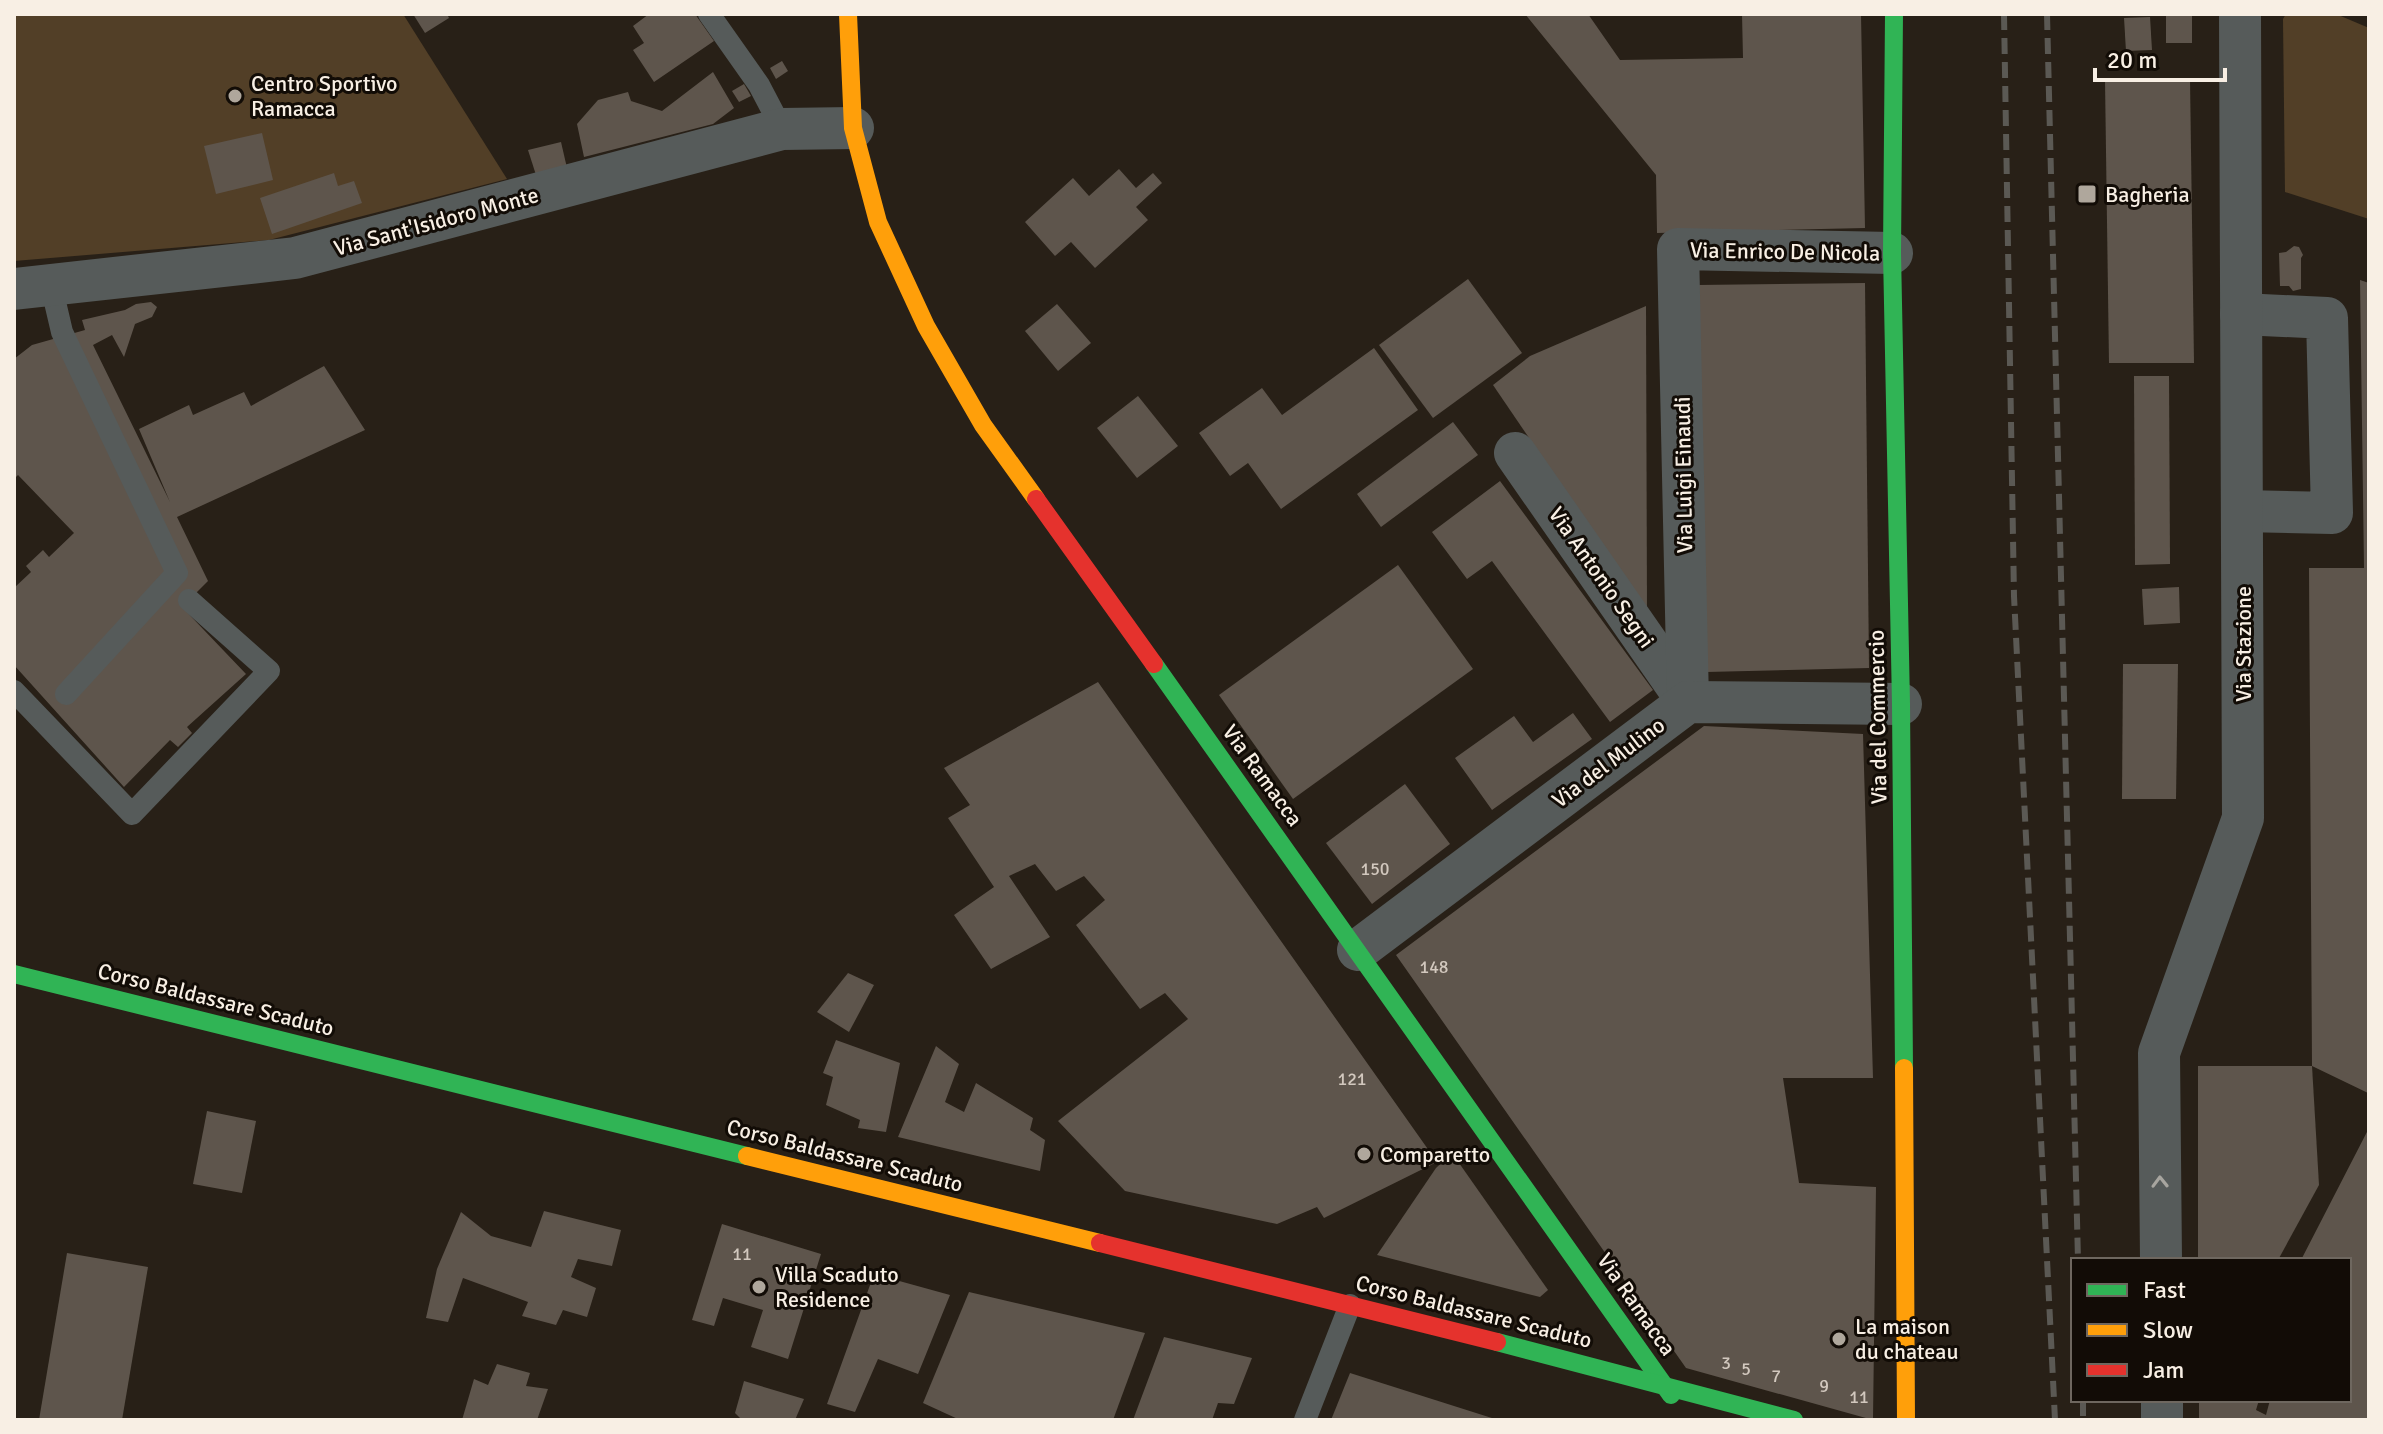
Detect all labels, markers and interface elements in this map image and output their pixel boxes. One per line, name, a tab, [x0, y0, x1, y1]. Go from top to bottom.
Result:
scale bar	[2095, 32, 2225, 82]
text: 20 m	[2107, 45, 2157, 75]
place label: Centro Sportivo Ramacca	[251, 70, 397, 122]
marker: Centro Sportivo Ramacca	[226, 87, 244, 105]
street label: Via Sant'Isidoro Monte	[331, 181, 542, 262]
place label: Bagheria	[2105, 181, 2190, 208]
marker: Bagheria	[2076, 183, 2098, 205]
street label: Via Enrico De Nicola	[1690, 236, 1880, 267]
street label: Via Luigi Einaudi	[1669, 396, 1698, 554]
street label: Via Antonio Segni	[1543, 502, 1660, 653]
street label: Via Stazione	[2230, 586, 2257, 702]
street label: Via del Commercio	[1862, 629, 1893, 805]
street label: Via del Mulino	[1547, 711, 1670, 814]
street label: Via Ramacca	[1217, 719, 1309, 831]
house number: 150	[1360, 858, 1390, 880]
house number: 148	[1419, 956, 1449, 978]
street label: Corso Baldassare Scaduto	[95, 957, 337, 1042]
house number: 121	[1337, 1068, 1367, 1090]
street label: Corso Baldassare Scaduto	[724, 1113, 966, 1198]
place label: Comparetto	[1380, 1141, 1490, 1168]
marker: Comparetto	[1355, 1145, 1373, 1163]
one-way arrow	[2151, 1175, 2169, 1188]
house number: 11	[732, 1243, 752, 1265]
street label: Via Ramacca	[1591, 1248, 1682, 1361]
legend	[2071, 1258, 2351, 1402]
place label: Villa Scaduto Residence	[775, 1261, 899, 1313]
street label: Corso Baldassare Scaduto	[1353, 1269, 1595, 1354]
text: Fast	[2143, 1275, 2186, 1305]
marker: Villa Scaduto Residence	[750, 1278, 768, 1296]
place label: La maison du chateau	[1855, 1313, 1959, 1365]
text: Slow	[2143, 1315, 2193, 1345]
marker: La maison du chateau	[1830, 1330, 1848, 1348]
house number: 3	[1721, 1352, 1731, 1374]
text: Jam	[2143, 1355, 2184, 1385]
house number: 5	[1741, 1358, 1751, 1380]
house number: 7	[1771, 1365, 1781, 1387]
house number: 9	[1819, 1375, 1829, 1397]
house number: 11	[1849, 1386, 1869, 1408]

